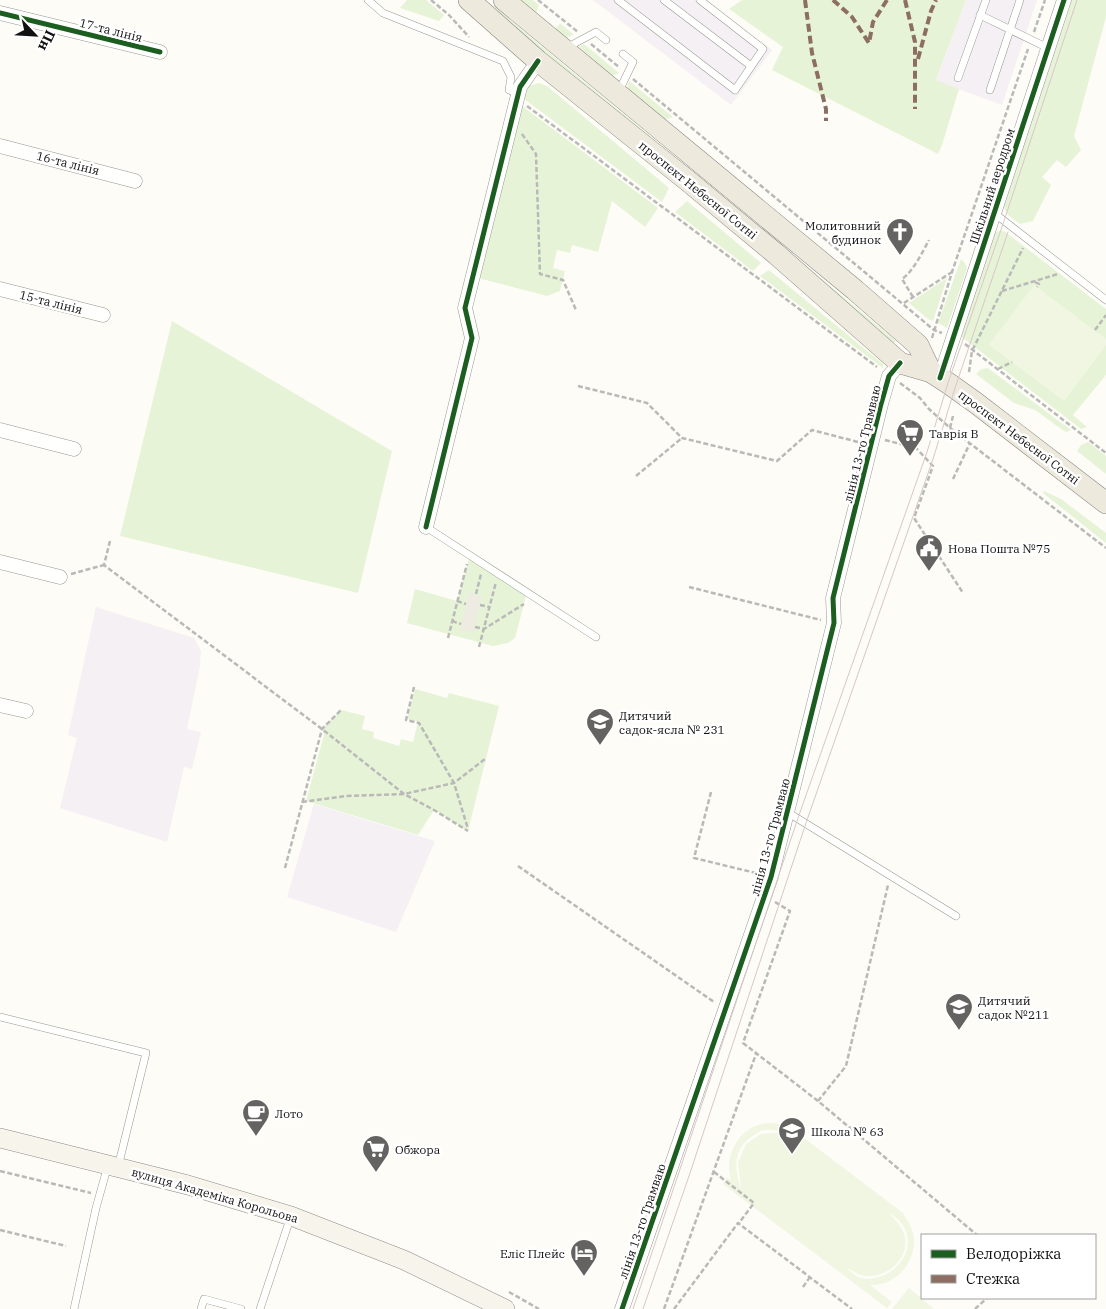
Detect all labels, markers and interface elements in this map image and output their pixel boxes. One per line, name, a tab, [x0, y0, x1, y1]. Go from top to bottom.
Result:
north arrow	[10, 10, 60, 60]
street label: 17-та лінія	[78, 15, 144, 45]
text: Пн	[34, 27, 59, 54]
street label: Шкільний аеродром	[966, 126, 1018, 246]
street label: проспект Небесної Сотні	[636, 138, 760, 242]
street label: 16-та лінія	[35, 148, 101, 178]
church icon: Молитовний будинок	[885, 217, 915, 256]
place label: Молитовний будинок	[805, 218, 881, 247]
street label: 15-та лінія	[18, 287, 84, 317]
street label: лінія 13-го Трамваю	[840, 383, 884, 504]
street label: проспект Небесної Сотні	[955, 387, 1083, 488]
supermarket icon: Таврія В	[895, 418, 925, 457]
place label: Таврія В	[929, 426, 979, 441]
public building icon: Нова Пошта №75	[914, 533, 944, 572]
place label: Нова Пошта №75	[948, 541, 1050, 556]
school or university icon: Дитячий садок-ясла № 231	[585, 707, 615, 746]
place label: Дитячий садок-ясла № 231	[619, 708, 725, 737]
street label: лінія 13-го Трамваю	[747, 777, 793, 897]
school or university icon: Дитячий садок №211	[944, 992, 974, 1031]
place label: Дитячий садок №211	[978, 993, 1050, 1022]
cafe icon: Лото	[241, 1098, 271, 1137]
place label: Лото	[275, 1106, 303, 1121]
school or university icon: Школа № 63	[777, 1116, 807, 1155]
place label: Школа № 63	[811, 1124, 884, 1139]
supermarket icon: Обжора	[361, 1134, 391, 1173]
place label: Обжора	[395, 1142, 441, 1157]
street label: лінія 13-го Трамваю	[615, 1161, 669, 1280]
street label: вулиця Академіка Корольова	[130, 1164, 301, 1226]
legend	[921, 1234, 1096, 1299]
hotel icon: Еліс Плейс	[569, 1238, 599, 1277]
text: Велодоріжка	[966, 1244, 1062, 1263]
place label: Еліс Плейс	[500, 1246, 565, 1261]
text: Стежка	[966, 1269, 1020, 1288]

